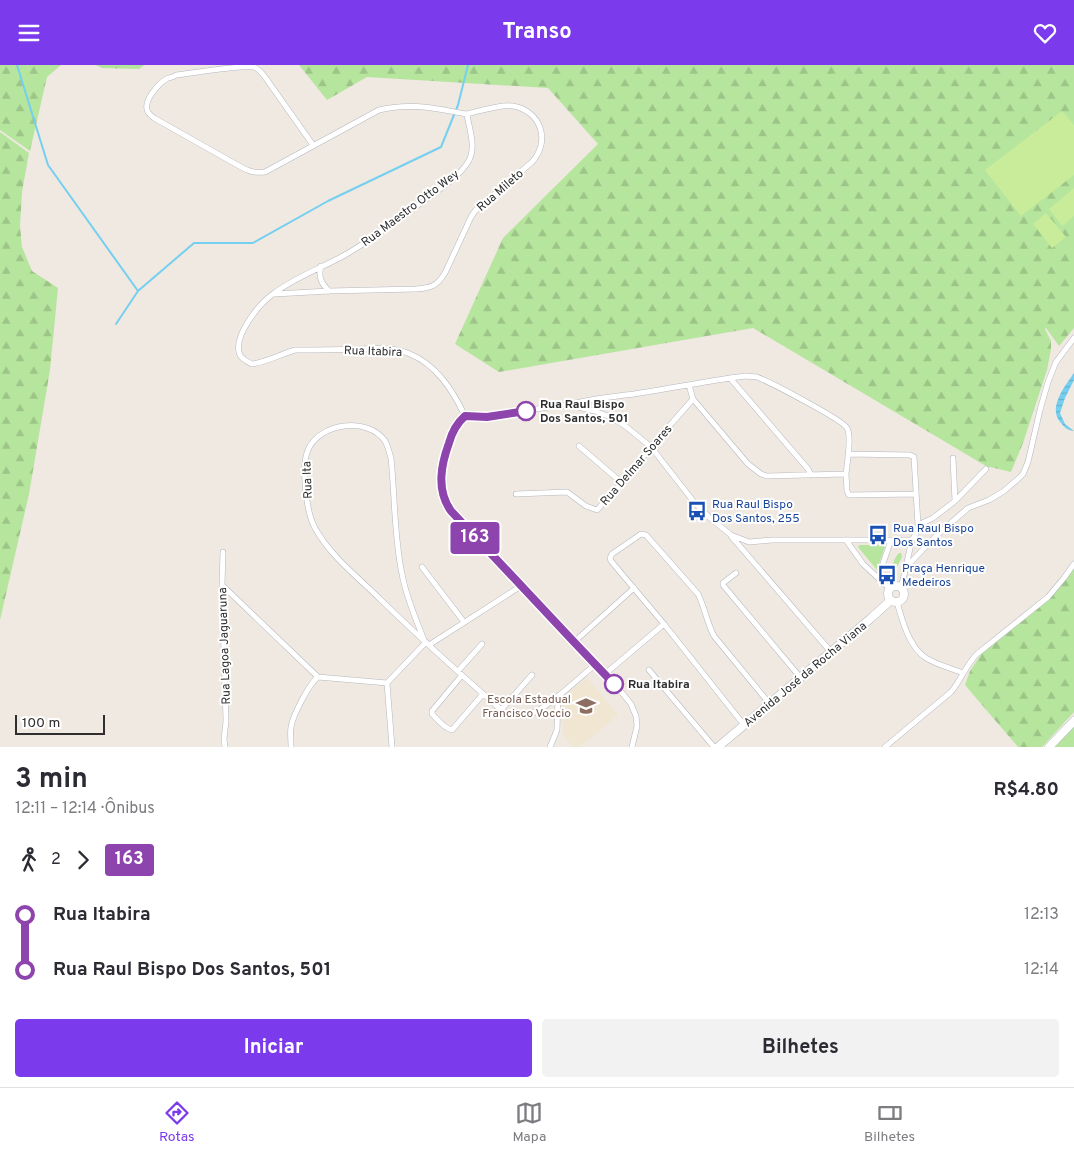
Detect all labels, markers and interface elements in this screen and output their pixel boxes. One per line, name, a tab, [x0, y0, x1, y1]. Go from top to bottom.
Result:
icon: menu	[15, 19, 43, 47]
text: Transo	[502, 19, 572, 46]
icon: heart	[1031, 19, 1059, 47]
street label: Rua Mileto	[474, 166, 528, 216]
street label: Rua Maestro Otto Wey	[358, 167, 463, 251]
street label: Rua Itabira	[343, 343, 402, 361]
place label: Rua Raul Bispo Dos Santos, 501	[540, 397, 628, 427]
marker: Rua Raul Bispo Dos Santos, 501	[516, 401, 536, 421]
street label: Rua Delmar Soares	[597, 422, 676, 509]
street label: Rua Ita	[299, 461, 317, 499]
place label: Rua Raul Bispo Dos Santos, 255	[712, 497, 800, 527]
bus stop icon: Rua Raul Bispo Dos Santos, 255	[686, 500, 708, 522]
place label: Rua Raul Bispo Dos Santos	[893, 521, 974, 551]
line badge: 163	[446, 522, 504, 554]
bus stop icon: Rua Raul Bispo Dos Santos	[867, 524, 889, 546]
text: 163	[460, 526, 490, 549]
place label: Praça Henrique Medeiros	[902, 561, 985, 591]
bus stop icon: Praça Henrique Medeiros	[876, 564, 898, 586]
street label: Rua Lagoa Jaguaruna	[215, 587, 235, 705]
street label: Avenida José da Rocha Viana	[741, 618, 871, 731]
marker: Rua Itabira	[604, 674, 624, 694]
place label: Rua Itabira	[628, 677, 690, 693]
place label: Escola Estadual Francisco Voccio	[482, 692, 571, 722]
school or university icon: Escola Estadual Francisco Voccio	[575, 695, 597, 717]
scale bar	[15, 712, 105, 735]
text: 100 m	[22, 715, 60, 732]
text: 3 min	[15, 762, 88, 798]
text: R$4.80	[993, 778, 1059, 802]
text: 12:11 – 12:14 · Ônibus	[15, 799, 155, 819]
icon: walk	[15, 846, 43, 874]
icon: forward	[69, 846, 97, 874]
text: 163	[115, 848, 144, 871]
text: 2	[51, 850, 61, 870]
text: Rua Itabira	[53, 903, 151, 927]
text: 12:13	[1024, 905, 1059, 925]
text: Rua Raul Bispo Dos Santos, 501	[53, 958, 331, 982]
text: 12:14	[1024, 960, 1059, 980]
button: Iniciar	[15, 1019, 532, 1077]
button: Bilhetes	[542, 1019, 1059, 1077]
tab: Rotas	[159, 1099, 195, 1146]
tab: Mapa	[512, 1099, 546, 1146]
tab: Bilhetes	[864, 1099, 915, 1146]

